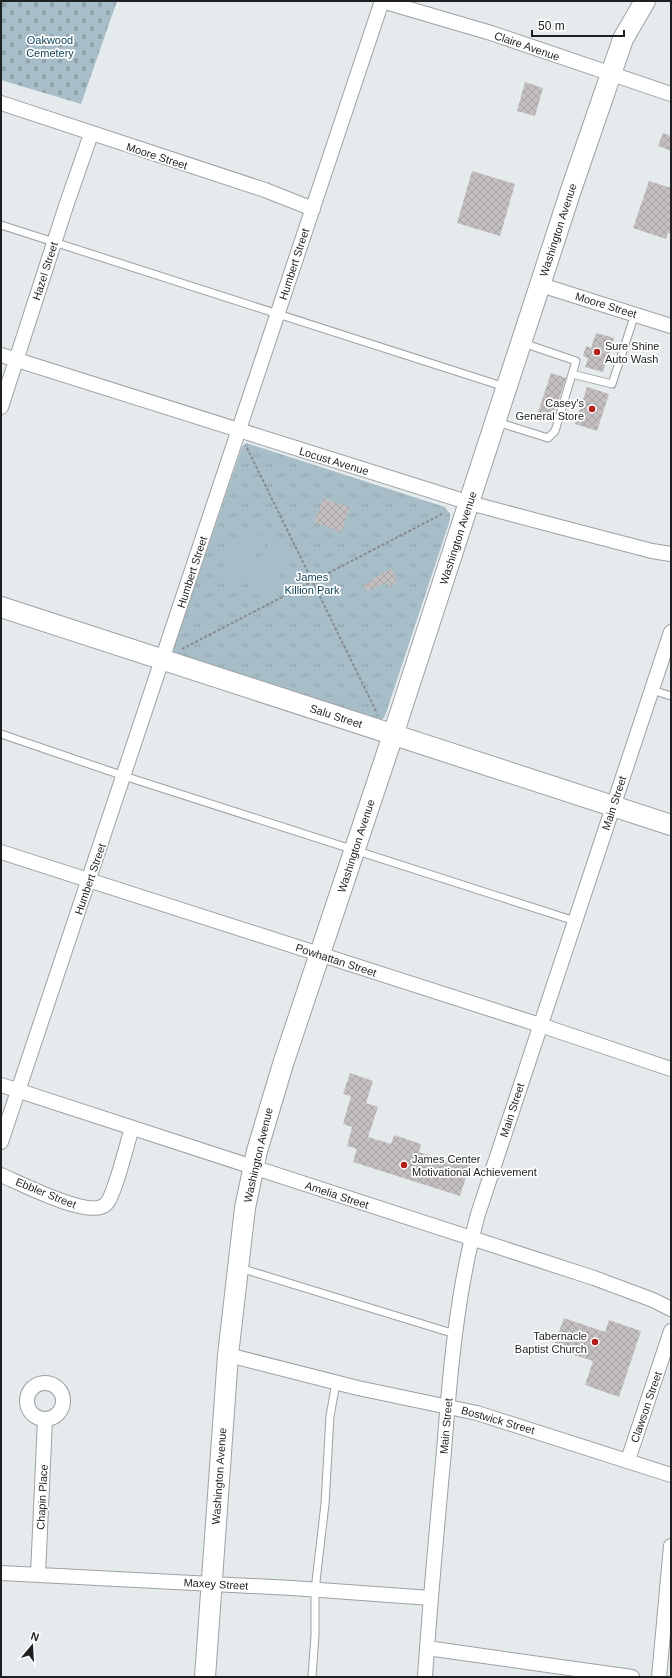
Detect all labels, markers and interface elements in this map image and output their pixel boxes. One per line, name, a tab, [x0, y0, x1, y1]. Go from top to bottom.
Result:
scale bar	[532, 12, 624, 38]
text: 50 m	[538, 19, 565, 33]
street label: Claire Avenue	[493, 29, 561, 63]
park label: Oakwood Cemetery	[26, 34, 74, 59]
street label: Moore Street	[125, 140, 189, 172]
street label: Washington Avenue	[537, 182, 579, 278]
street label: Humbert Street	[277, 227, 311, 301]
street label: Hazel Street	[30, 240, 60, 302]
street label: Moore Street	[574, 290, 638, 320]
place label: Sure Shine Auto Wash	[605, 340, 659, 365]
marker: Sure Shine Auto Wash	[592, 347, 602, 357]
place label: Casey's General Store	[516, 397, 584, 422]
marker: Casey's General Store	[587, 404, 597, 414]
street label: Locust Avenue	[298, 445, 370, 477]
street label: Washington Avenue	[437, 490, 479, 586]
street label: Humbert Street	[175, 535, 209, 609]
park label: James Killion Park	[284, 571, 340, 596]
street label: Salu Street	[308, 702, 364, 730]
street label: Main Street	[600, 774, 628, 832]
street label: Washington Avenue	[335, 798, 377, 894]
street label: Humbert Street	[72, 842, 108, 916]
street label: Powhattan Street	[294, 941, 378, 979]
street label: Main Street	[498, 1081, 526, 1139]
street label: Washington Avenue	[241, 1106, 275, 1204]
place label: James Center Motivational Achievement	[412, 1153, 537, 1178]
marker: James Center Motivational Achievement	[399, 1160, 409, 1170]
street label: Ebbler Street	[14, 1175, 78, 1211]
street label: Amelia Street	[304, 1179, 370, 1211]
place label: Tabernacle Baptist Church	[515, 1330, 587, 1355]
marker: Tabernacle Baptist Church	[590, 1337, 600, 1347]
street label: Clawson Street	[628, 1370, 664, 1444]
street label: Main Street	[438, 1397, 454, 1455]
street label: Bostwick Street	[460, 1404, 536, 1436]
street label: Washington Avenue	[210, 1427, 228, 1525]
street label: Chapin Place	[34, 1464, 50, 1530]
street label: Maxey Street	[183, 1576, 249, 1592]
north arrow	[12, 1626, 52, 1666]
text: N	[29, 1630, 41, 1643]

